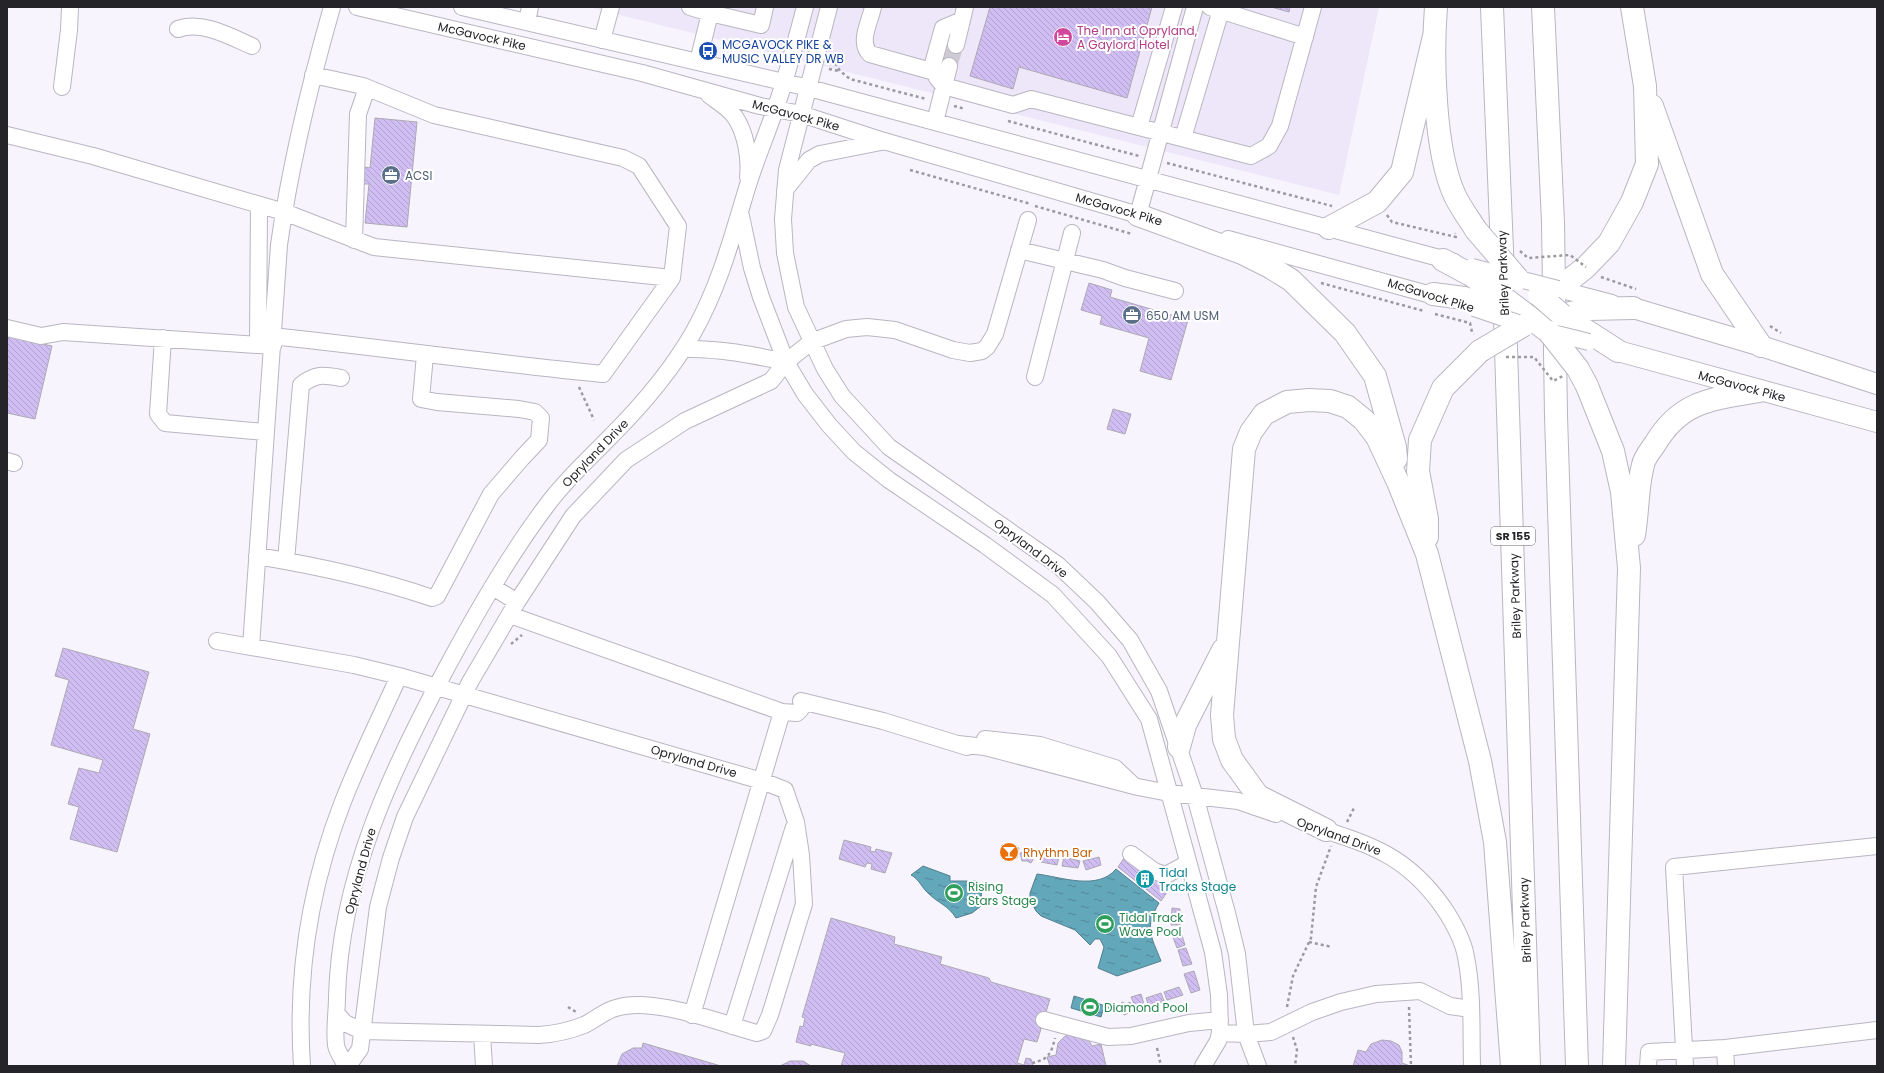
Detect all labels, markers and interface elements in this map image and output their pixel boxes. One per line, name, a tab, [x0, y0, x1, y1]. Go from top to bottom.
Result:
street label: McGavock Pike	[436, 18, 528, 54]
place label: The Inn at Opryland, A Gaylord Hotel	[1077, 22, 1198, 53]
hotel icon: The Inn at Opryland, A Gaylord Hotel	[1052, 26, 1074, 48]
place label: MCGAVOCK PIKE & MUSIC VALLEY DR WB	[722, 36, 844, 67]
bus stop icon: MCGAVOCK PIKE & MUSIC VALLEY DR WB	[697, 40, 719, 62]
street label: McGavock Pike	[750, 95, 842, 135]
office icon: ACSI	[380, 164, 402, 186]
place label: ACSI	[405, 167, 432, 184]
street label: McGavock Pike	[1074, 188, 1164, 230]
street label: Briley Parkway	[1493, 230, 1513, 316]
street label: McGavock Pike	[1386, 274, 1476, 316]
office icon: 650 AM USM	[1121, 304, 1143, 326]
place label: 650 AM USM	[1146, 307, 1219, 324]
street label: McGavock Pike	[1696, 366, 1788, 406]
street label: Opryland Drive	[558, 415, 632, 491]
street label: Opryland Drive	[990, 514, 1072, 582]
road number: SR 155	[1491, 527, 1535, 545]
street label: Briley Parkway	[1505, 553, 1525, 639]
street label: Opryland Drive	[649, 741, 739, 781]
street label: Opryland Drive	[1294, 813, 1384, 859]
street label: Opryland Drive	[340, 826, 380, 916]
bar icon: Rhythm Bar	[998, 841, 1020, 863]
place label: Rhythm Bar	[1023, 844, 1093, 861]
place label: Tidal Tracks Stage	[1159, 864, 1236, 895]
building icon: Tidal Tracks Stage	[1134, 868, 1156, 890]
street label: Briley Parkway	[1515, 877, 1535, 963]
place label: Rising Stars Stage	[968, 878, 1037, 909]
sports icon: Rising Stars Stage	[943, 882, 965, 904]
place label: Tidal Track Wave Pool	[1119, 909, 1184, 940]
sports icon: Tidal Track Wave Pool	[1094, 913, 1116, 935]
sports icon: Diamond Pool	[1079, 996, 1101, 1018]
place label: Diamond Pool	[1104, 999, 1188, 1016]

